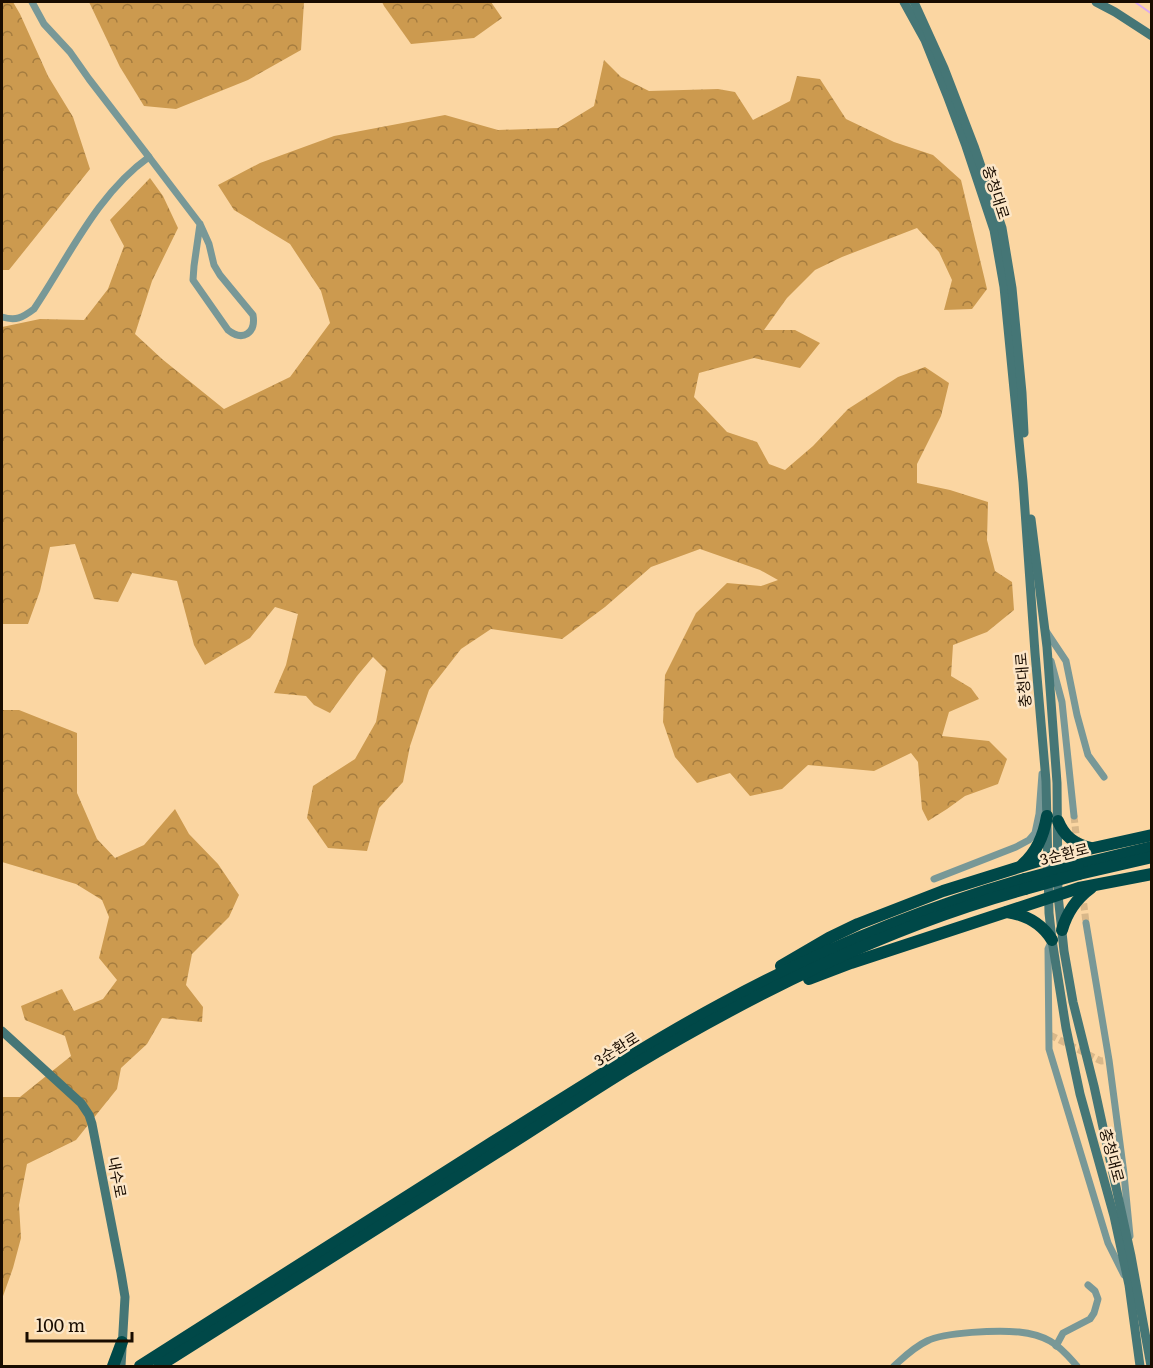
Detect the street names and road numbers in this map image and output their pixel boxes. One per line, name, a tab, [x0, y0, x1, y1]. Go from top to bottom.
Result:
street label: 충청대로	[978, 162, 1016, 222]
street label: 충청대로	[1008, 652, 1036, 708]
street label: 3순환로	[1037, 836, 1091, 870]
street label: 3순환로	[589, 1025, 643, 1071]
street label: 충청대로	[1095, 1125, 1131, 1185]
street label: 내수로	[103, 1154, 133, 1200]

